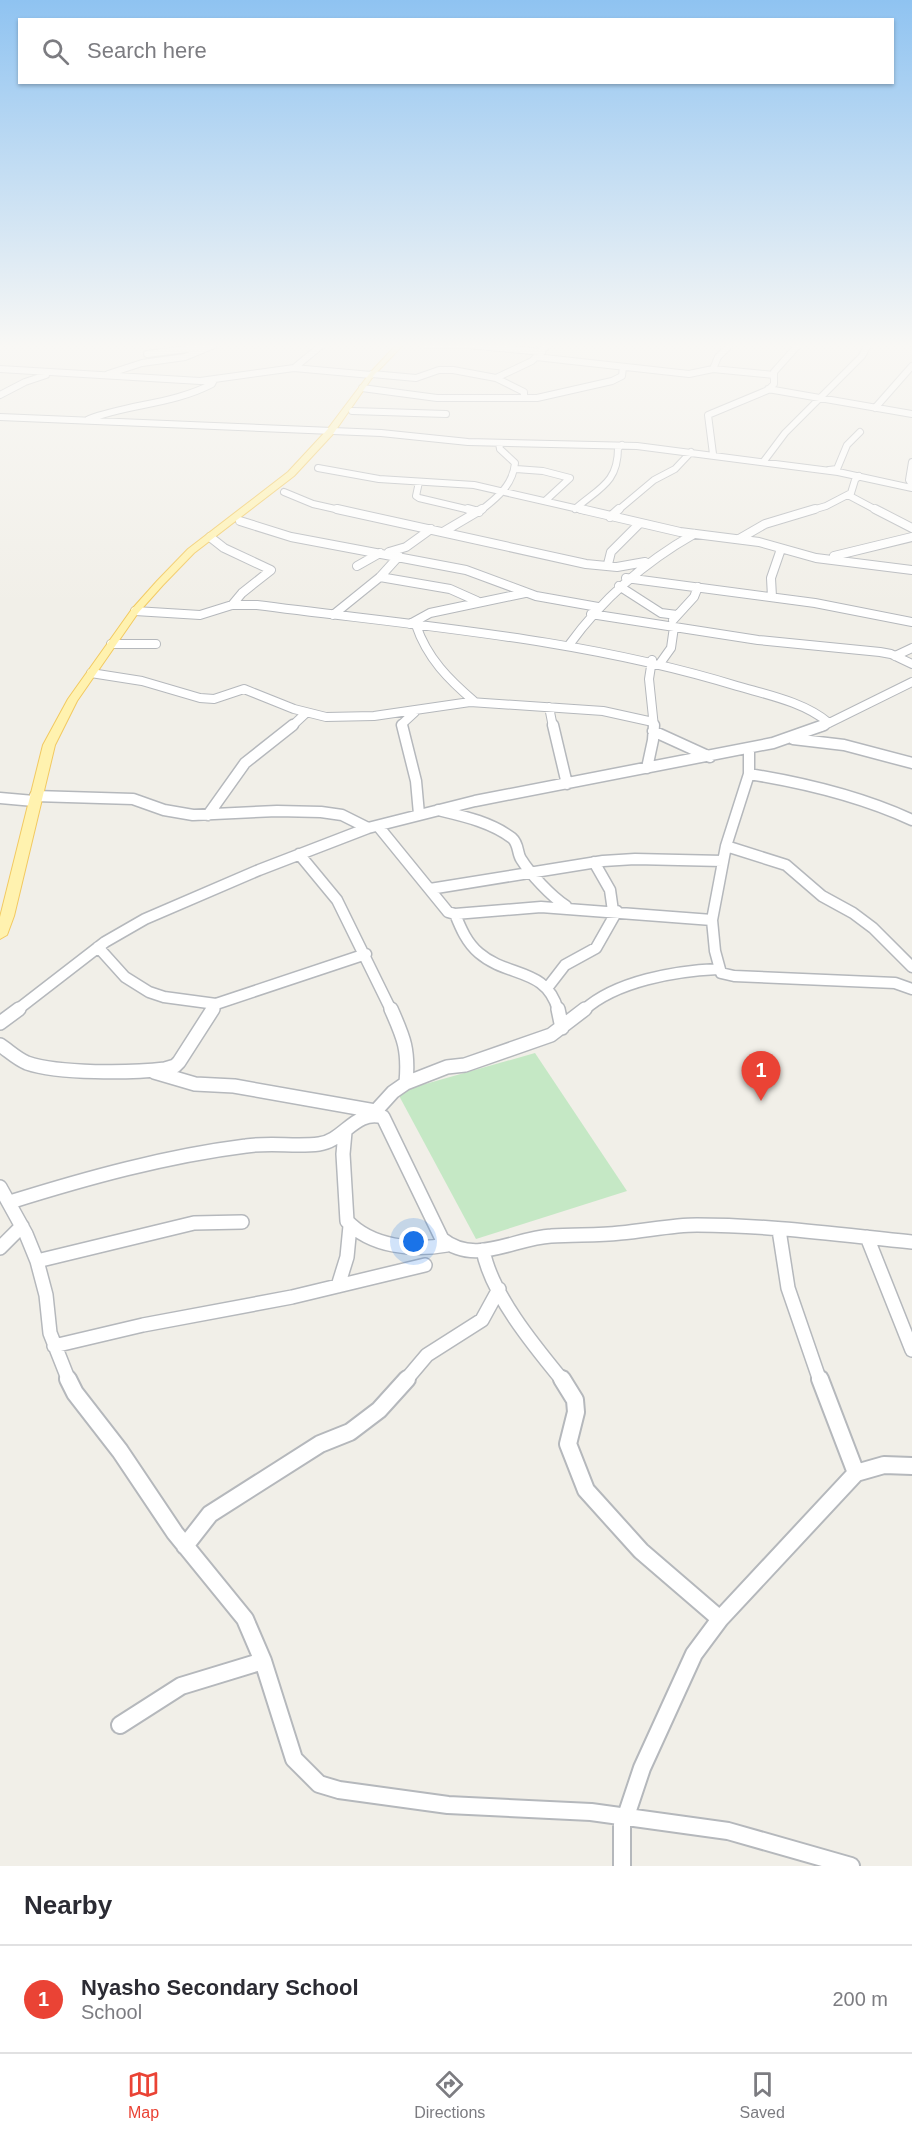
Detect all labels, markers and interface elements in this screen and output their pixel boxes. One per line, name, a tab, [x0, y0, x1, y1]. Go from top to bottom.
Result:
search box	[18, 18, 894, 84]
icon: search	[39, 35, 72, 68]
text: Search here	[87, 38, 207, 63]
pin: 1	[742, 1052, 780, 1101]
your location	[399, 1227, 428, 1256]
text: Nearby	[24, 1890, 112, 1920]
text: Nyasho Secondary School	[81, 1975, 359, 2000]
text: 1	[38, 1988, 49, 2010]
text: 200 m	[832, 1988, 888, 2010]
text: School	[81, 2001, 142, 2023]
tab: Map	[127, 2068, 160, 2122]
tab: Directions	[414, 2068, 485, 2122]
tab: Saved	[740, 2068, 785, 2122]

